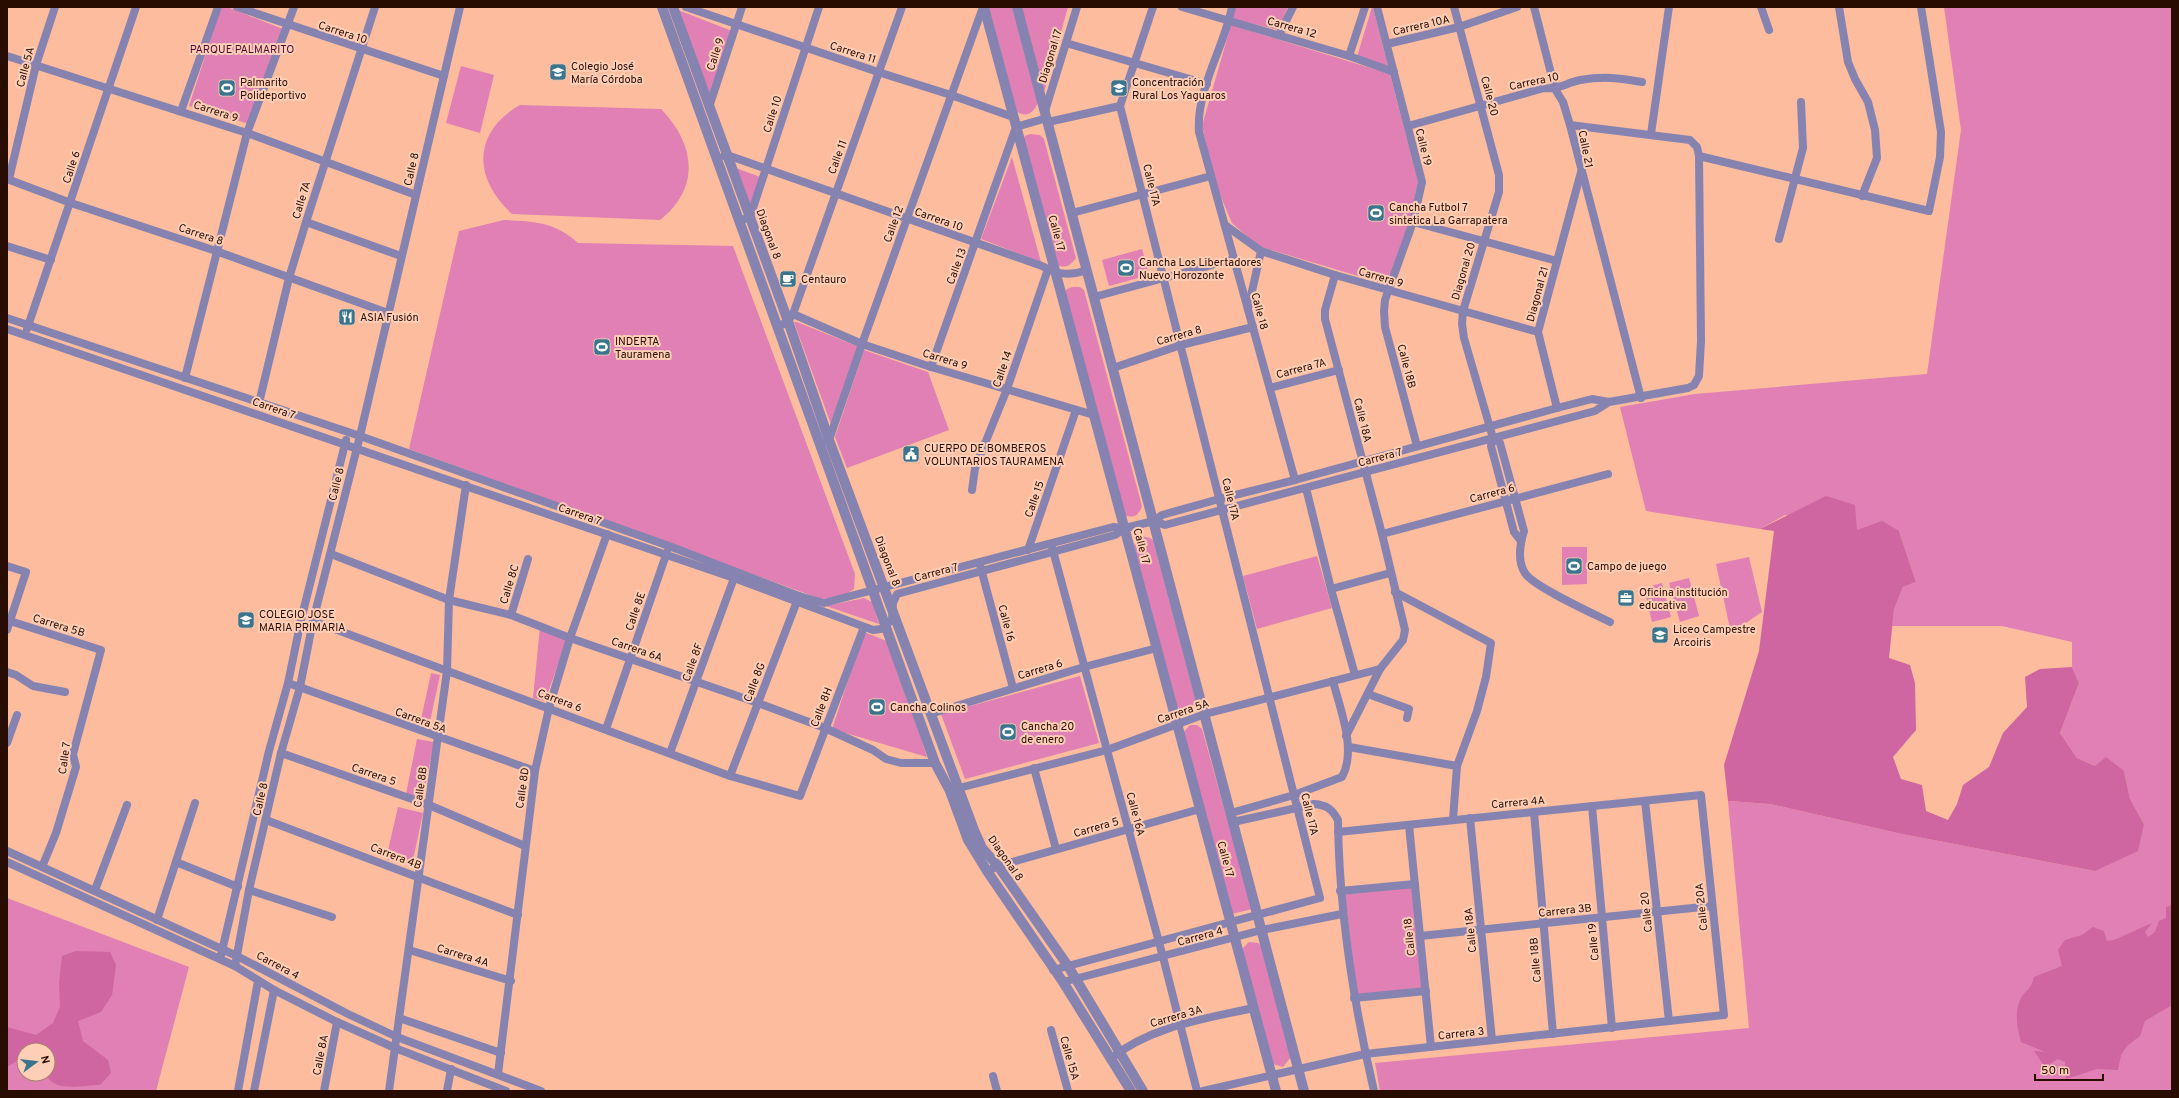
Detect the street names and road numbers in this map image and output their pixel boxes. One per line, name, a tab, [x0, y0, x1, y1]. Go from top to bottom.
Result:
street label: Carrera 10A	[1391, 13, 1451, 39]
street label: Carrera 12	[1265, 14, 1318, 42]
street label: Carrera 10	[316, 18, 369, 47]
street label: Diagonal 17	[1036, 27, 1066, 85]
street label: Calle 9	[704, 36, 728, 73]
street label: Carrera 11	[828, 39, 878, 67]
street label: Calle 5A	[14, 46, 38, 89]
street label: Carrera 10	[1508, 70, 1561, 94]
street label: Calle 20	[1477, 75, 1501, 118]
street label: Calle 10	[760, 94, 786, 135]
street label: Carrera 9	[192, 98, 240, 126]
street label: Calle 19	[1412, 127, 1434, 167]
street label: Calle 21	[1575, 129, 1596, 169]
street label: Calle 11	[825, 138, 851, 176]
street label: Calle 6	[60, 149, 84, 186]
street label: Calle 8	[401, 151, 423, 187]
street label: Calle 17A	[1139, 163, 1163, 208]
street label: Calle 7A	[290, 180, 314, 221]
street label: Calle 12	[881, 204, 907, 245]
street label: Carrera 10	[912, 205, 965, 235]
street label: Diagonal 8	[752, 207, 784, 261]
street label: Calle 17	[1044, 214, 1068, 253]
street label: Carrera 8	[176, 221, 225, 249]
street label: Diagonal 20	[1449, 241, 1479, 302]
street label: Calle 13	[944, 246, 970, 287]
street label: Carrera 9	[1357, 265, 1405, 291]
street label: Diagonal 21	[1524, 265, 1552, 324]
street label: Calle 18	[1247, 291, 1271, 331]
street label: Carrera 8	[1155, 323, 1204, 349]
street label: Calle 18B	[1393, 343, 1419, 390]
street label: Carrera 9	[921, 346, 969, 373]
street label: Calle 14	[990, 349, 1016, 390]
street label: Carrera 7A	[1275, 356, 1328, 382]
street label: Carrera 7	[250, 395, 297, 423]
street label: Calle 18A	[1350, 397, 1374, 444]
street label: Carrera 7	[1357, 445, 1404, 471]
street label: Calle 8	[326, 466, 348, 502]
street label: Calle 17A	[1218, 477, 1242, 522]
street label: Calle 15	[1022, 479, 1048, 520]
street label: Carrera 6	[1468, 481, 1516, 507]
street label: Carrera 7	[556, 501, 603, 529]
street label: Calle 17	[1129, 527, 1153, 566]
street label: Diagonal 8	[871, 534, 903, 588]
street label: Carrera 7	[913, 560, 960, 586]
street label: Calle 8C	[497, 563, 523, 606]
street label: Calle 8E	[623, 590, 649, 633]
street label: Calle 16	[994, 603, 1018, 643]
street label: Carrera 5B	[31, 611, 86, 641]
street label: Carrera 6A	[609, 635, 664, 665]
street label: Calle 8F	[680, 641, 706, 684]
street label: Carrera 6	[1016, 656, 1064, 683]
street label: Calle 8G	[741, 661, 769, 704]
street label: Calle 8H	[808, 685, 836, 729]
street label: Carrera 6	[536, 686, 584, 715]
street label: Carrera 5A	[1156, 697, 1211, 727]
street label: Carrera 5A	[393, 705, 448, 737]
street label: Calle 7	[56, 741, 74, 775]
street label: Carrera 5	[349, 761, 398, 789]
street label: Calle 8B	[411, 766, 431, 808]
street label: Calle 8D	[513, 767, 533, 810]
street label: Calle 8	[250, 781, 272, 817]
street label: Calle 16A	[1122, 791, 1148, 838]
street label: Calle 17A	[1297, 792, 1321, 837]
street label: Carrera 4A	[1491, 794, 1546, 812]
street label: Carrera 5	[1072, 815, 1121, 841]
street label: Diagonal 8	[984, 833, 1026, 884]
street label: Calle 17	[1213, 840, 1237, 879]
street label: Carrera 4B	[368, 841, 423, 873]
street label: Calle 20A	[1693, 882, 1711, 932]
street label: Calle 20	[1638, 891, 1656, 933]
street label: Carrera 3B	[1538, 901, 1592, 921]
street label: Calle 18A	[1462, 907, 1480, 953]
street label: Calle 18	[1401, 917, 1419, 957]
street label: Calle 19	[1585, 922, 1603, 961]
street label: Carrera 4	[1176, 924, 1225, 950]
street label: Calle 18B	[1527, 937, 1545, 983]
street label: Carrera 4A	[435, 941, 490, 971]
street label: Carrera 4	[254, 949, 302, 983]
street label: Carrera 3A	[1149, 1003, 1204, 1031]
street label: Carrera 3	[1437, 1025, 1485, 1043]
street label: Calle 8A	[310, 1034, 332, 1077]
street label: Calle 15A	[1056, 1035, 1082, 1082]

